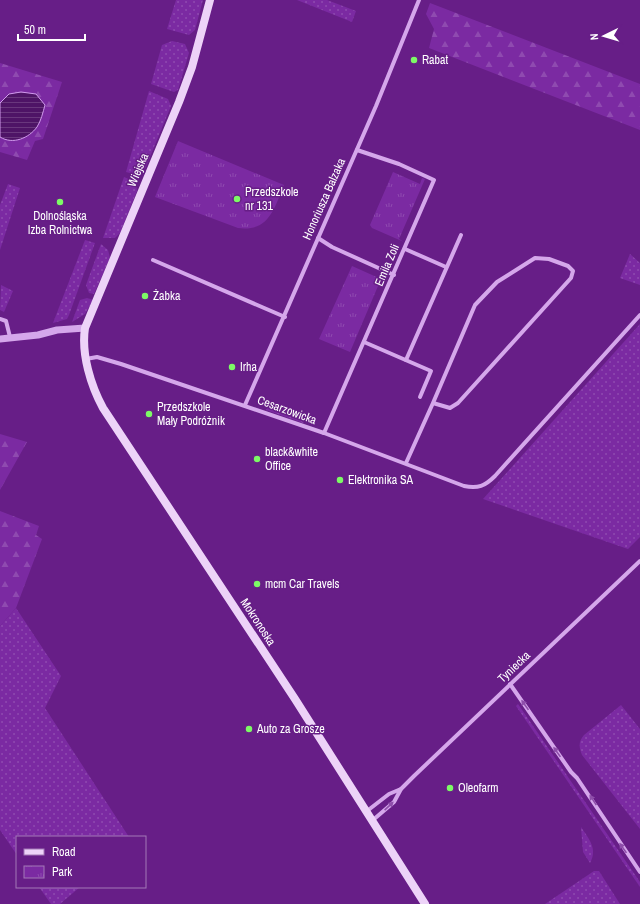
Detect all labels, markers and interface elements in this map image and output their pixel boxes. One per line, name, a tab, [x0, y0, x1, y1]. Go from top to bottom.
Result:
scale bar	[18, 16, 85, 42]
north arrow	[584, 16, 624, 56]
text: 50 m	[24, 22, 46, 38]
text: N	[587, 33, 601, 41]
place label: Rabat	[422, 52, 449, 68]
marker: Rabat	[409, 55, 419, 65]
street label: Wiejska	[124, 150, 152, 189]
street label: Honoriusza Balzaka	[299, 155, 349, 242]
place label: Przedszkole nr 131	[245, 184, 299, 214]
marker: Przedszkole nr 131	[232, 194, 242, 204]
marker: Dolnośląska Izba Rolnictwa	[55, 197, 65, 207]
place label: Dolnośląska Izba Rolnictwa	[28, 208, 93, 238]
street label: Emila Zoli	[371, 241, 403, 289]
place label: Żabka	[153, 288, 181, 304]
marker: Żabka	[140, 291, 150, 301]
place label: Irha	[240, 359, 257, 375]
marker: Irha	[227, 362, 237, 372]
street label: Cesarzowicka	[255, 392, 319, 428]
place label: Przedszkole Mały Podróżnik	[157, 399, 225, 429]
marker: Przedszkole Mały Podróżnik	[144, 409, 154, 419]
place label: black&white Office	[265, 444, 318, 474]
marker: black&white Office	[252, 454, 262, 464]
place label: Elektronika SA	[348, 472, 414, 488]
marker: Elektronika SA	[335, 475, 345, 485]
place label: mcm Car Travels	[265, 576, 339, 592]
marker: mcm Car Travels	[252, 579, 262, 589]
street label: Mokronoska	[237, 595, 280, 649]
street label: Tyniecka	[494, 647, 534, 686]
one-way arrow	[521, 700, 529, 710]
place label: Auto za Grosze	[256, 721, 325, 737]
marker: Auto za Grosze	[244, 724, 254, 734]
one-way arrow	[553, 747, 561, 758]
place label: Oleofarm	[458, 780, 498, 796]
marker: Oleofarm	[445, 783, 455, 793]
one-way arrow	[589, 795, 597, 805]
one-way arrow	[384, 802, 394, 811]
legend	[16, 836, 146, 888]
one-way arrow	[619, 843, 627, 853]
text: Road	[52, 844, 76, 860]
text: Park	[52, 864, 72, 880]

